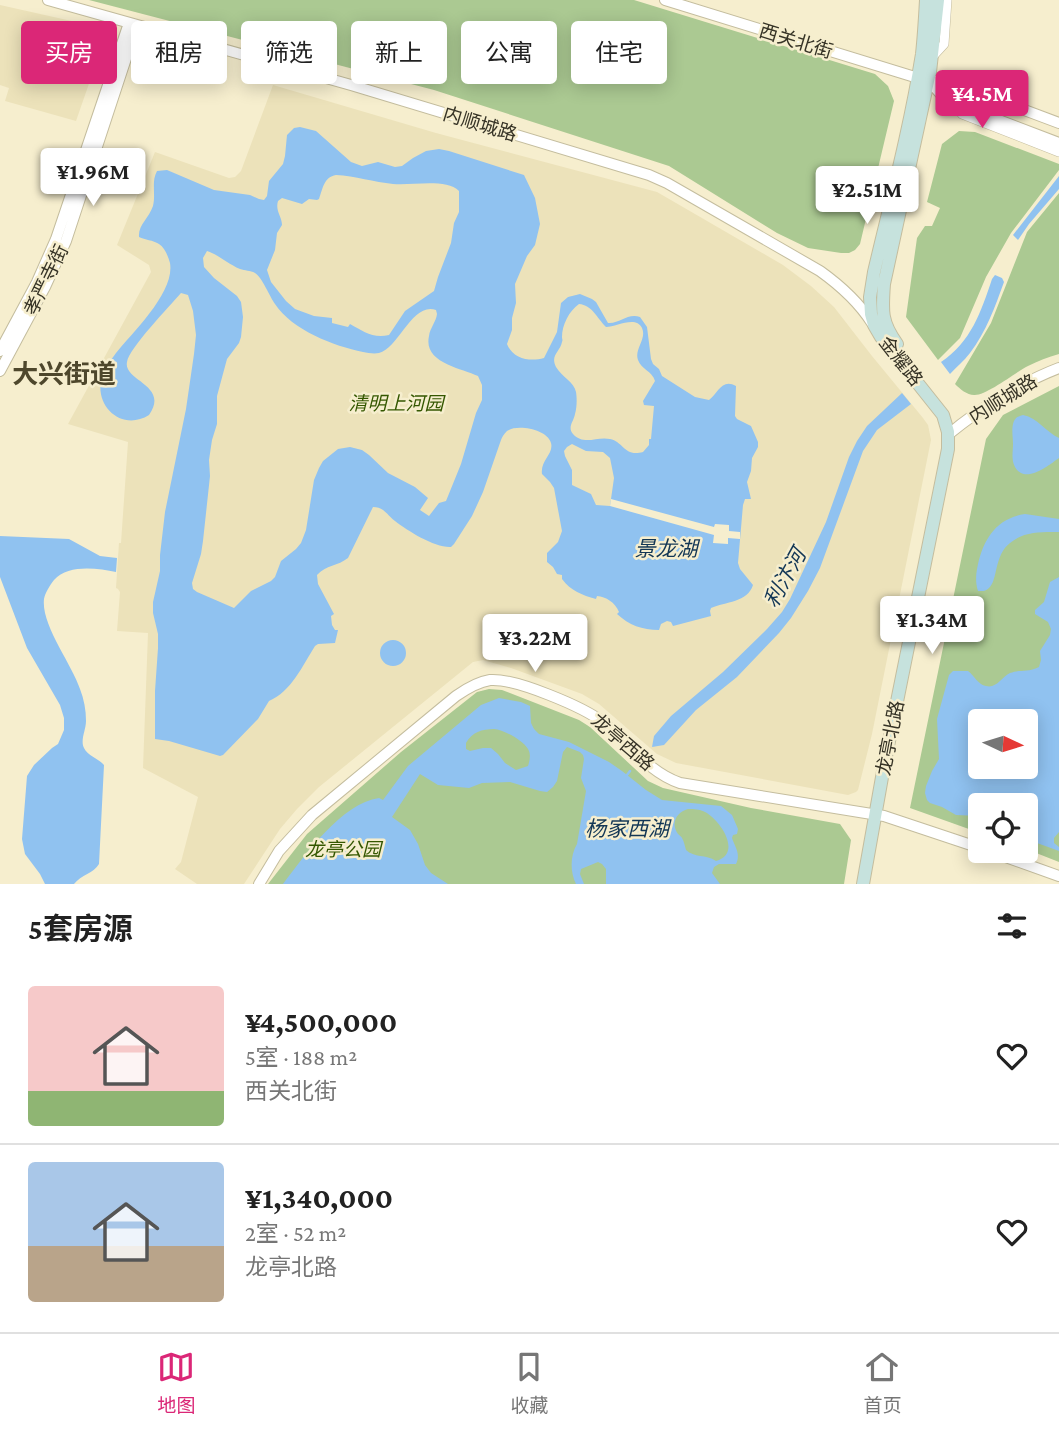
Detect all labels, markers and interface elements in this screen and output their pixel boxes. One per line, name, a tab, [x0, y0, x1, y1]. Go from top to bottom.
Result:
street label: 西关北街	[757, 20, 835, 62]
chip: 买房	[21, 21, 117, 84]
chip: 租房	[131, 21, 227, 84]
chip: 筛选	[241, 21, 337, 84]
chip: 新上	[351, 21, 447, 84]
chip: 公寓	[461, 21, 557, 84]
chip: 住宅	[571, 21, 667, 84]
pin: ¥4.5M	[933, 71, 1031, 130]
text: ¥4.5M	[951, 80, 1013, 106]
street label: 内顺城路	[441, 103, 519, 145]
pin: ¥1.96M	[36, 148, 150, 208]
text: ¥1.96M	[56, 158, 130, 184]
pin: ¥2.51M	[810, 166, 924, 226]
text: ¥2.51M	[832, 176, 902, 202]
street label: 孝严寺街	[20, 241, 72, 319]
street label: 金耀路	[875, 332, 927, 390]
district label: 大兴街道	[12, 360, 116, 389]
street label: 内顺城路	[965, 370, 1041, 428]
park label: 清明上河园	[348, 393, 446, 414]
water label: 景龙湖	[635, 537, 700, 561]
water label: 利汴河	[759, 541, 813, 611]
pin: ¥1.34M	[875, 596, 989, 656]
text: ¥1.34M	[896, 606, 968, 632]
pin: ¥3.22M	[478, 614, 592, 674]
text: ¥3.22M	[498, 624, 572, 650]
street label: 龙亭北路	[872, 699, 908, 777]
street label: 龙亭西路	[587, 709, 659, 775]
north arrow	[968, 709, 1038, 779]
map controls	[968, 709, 1038, 863]
button: locate	[968, 793, 1038, 863]
water label: 杨家西湖	[585, 817, 672, 841]
park label: 龙亭公园	[305, 839, 384, 860]
icon: filters	[993, 907, 1031, 945]
text: 5套房源	[28, 912, 133, 945]
text: ¥4,500,000	[245, 1005, 397, 1038]
icon: home	[84, 1014, 168, 1098]
icon: heart	[993, 1037, 1031, 1075]
text: 5室 · 188 m²	[245, 1044, 357, 1070]
text: 西关北街	[245, 1078, 337, 1104]
text: ¥1,340,000	[245, 1181, 393, 1214]
icon: home	[84, 1190, 168, 1274]
icon: heart	[993, 1213, 1031, 1251]
text: 2室 · 52 m²	[245, 1220, 346, 1246]
text: 龙亭北路	[245, 1254, 337, 1280]
tab: 地图	[157, 1348, 196, 1417]
tab: 收藏	[510, 1348, 549, 1417]
tab: 首页	[863, 1348, 902, 1417]

